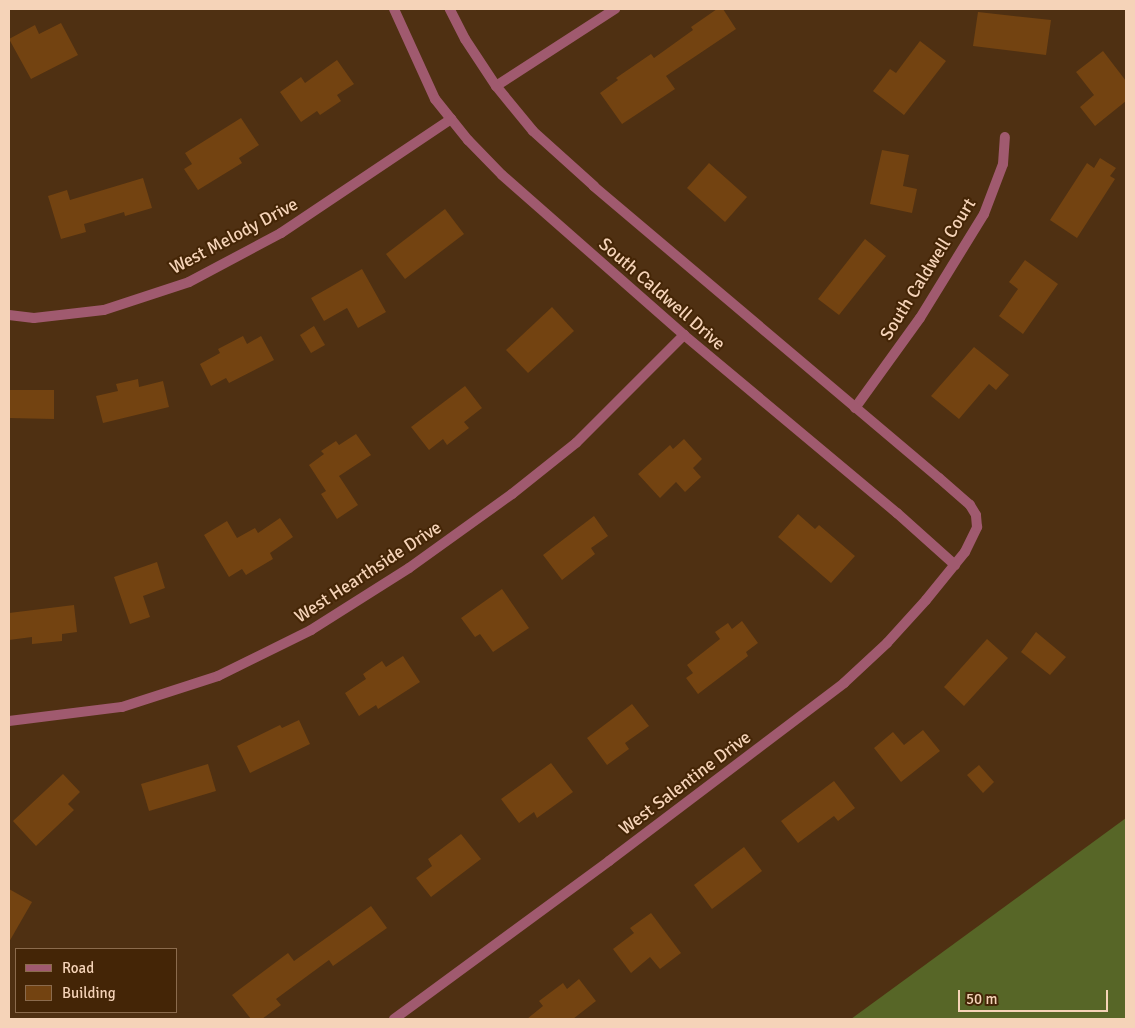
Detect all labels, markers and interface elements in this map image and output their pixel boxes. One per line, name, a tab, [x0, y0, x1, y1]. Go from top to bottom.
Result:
street label: West Melody Drive	[166, 193, 302, 279]
street label: South Caldwell Court	[876, 194, 980, 344]
street label: South Caldwell Drive	[594, 233, 730, 355]
street label: West Hearthside Drive	[291, 516, 445, 628]
street label: West Salentine Drive	[615, 726, 755, 840]
legend	[15, 948, 178, 1013]
text: Road	[62, 959, 94, 977]
scale bar	[960, 980, 1110, 1012]
text: Building	[62, 984, 116, 1002]
text: 50 m	[966, 990, 997, 1008]

